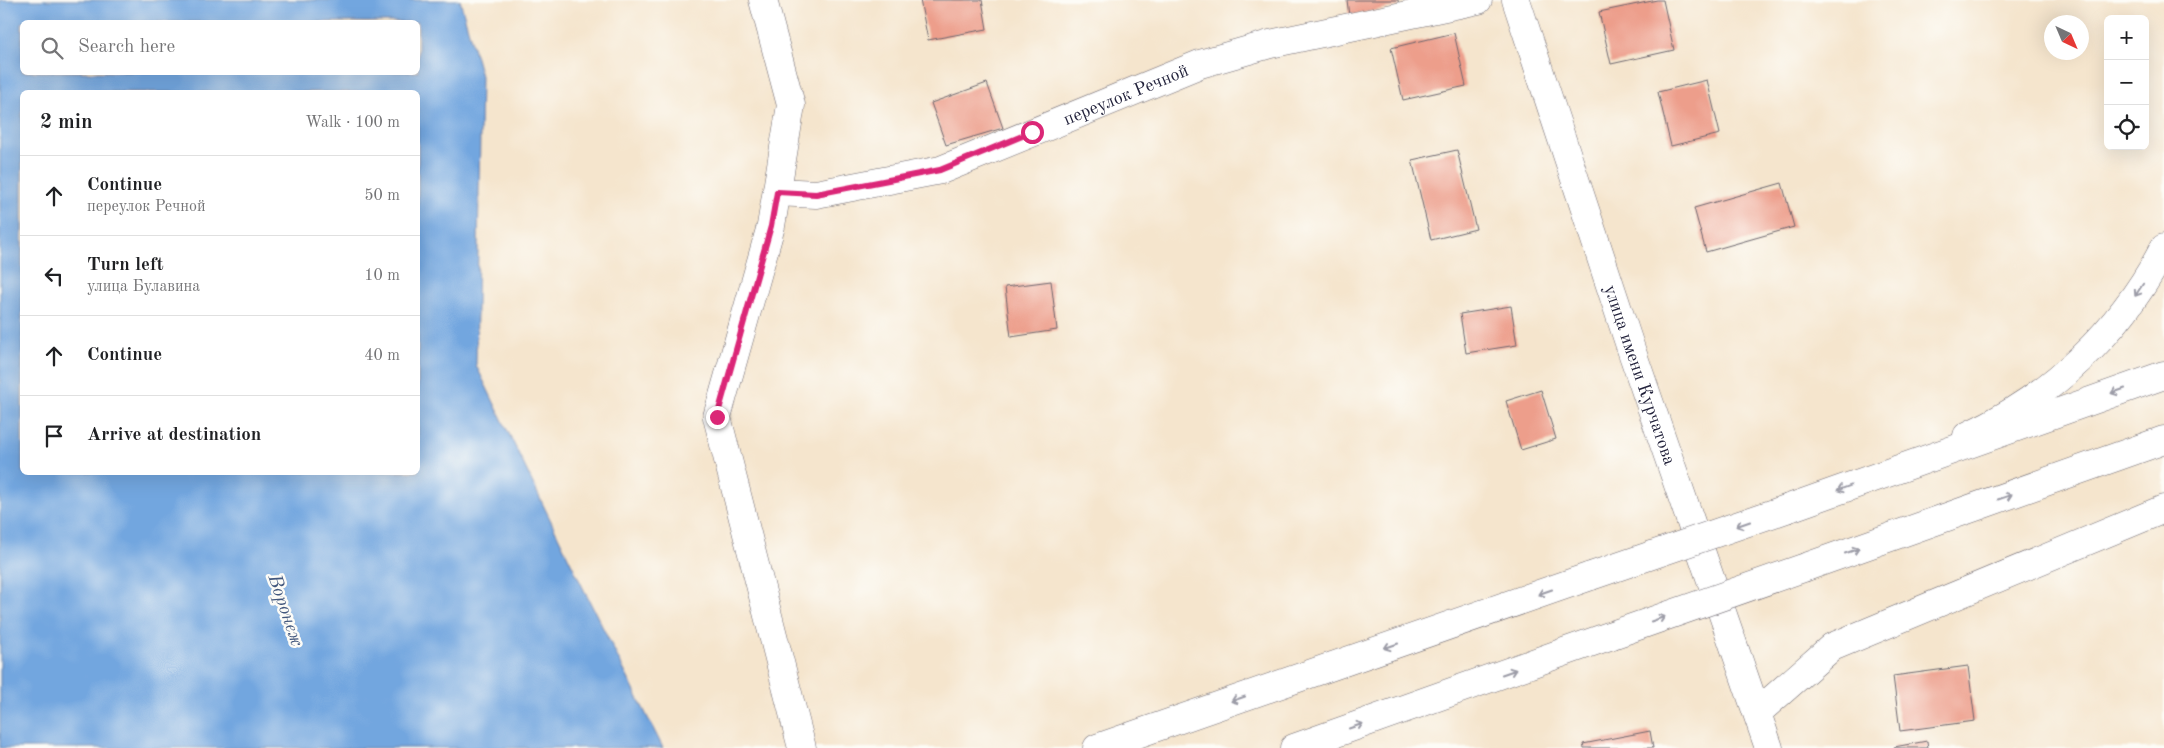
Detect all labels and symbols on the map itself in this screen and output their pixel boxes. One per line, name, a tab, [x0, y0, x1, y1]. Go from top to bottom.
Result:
north arrow	[2044, 15, 2089, 60]
street label: переулок Речной	[1061, 62, 1191, 129]
route start	[1021, 121, 1044, 144]
one-way arrow	[2134, 282, 2144, 296]
street label: улица имени Курчатова	[1601, 283, 1679, 468]
one-way arrow	[2111, 387, 2126, 396]
route end	[706, 406, 729, 429]
one-way arrow	[1837, 484, 1852, 493]
one-way arrow	[1997, 491, 2013, 501]
one-way arrow	[1735, 519, 1751, 529]
one-way arrow	[1844, 546, 1859, 555]
water label: Воронеж	[263, 571, 306, 650]
one-way arrow	[1537, 588, 1553, 598]
one-way arrow	[1650, 614, 1666, 623]
one-way arrow	[1384, 642, 1400, 651]
one-way arrow	[1501, 667, 1517, 676]
one-way arrow	[1231, 695, 1246, 704]
one-way arrow	[1348, 721, 1363, 730]

